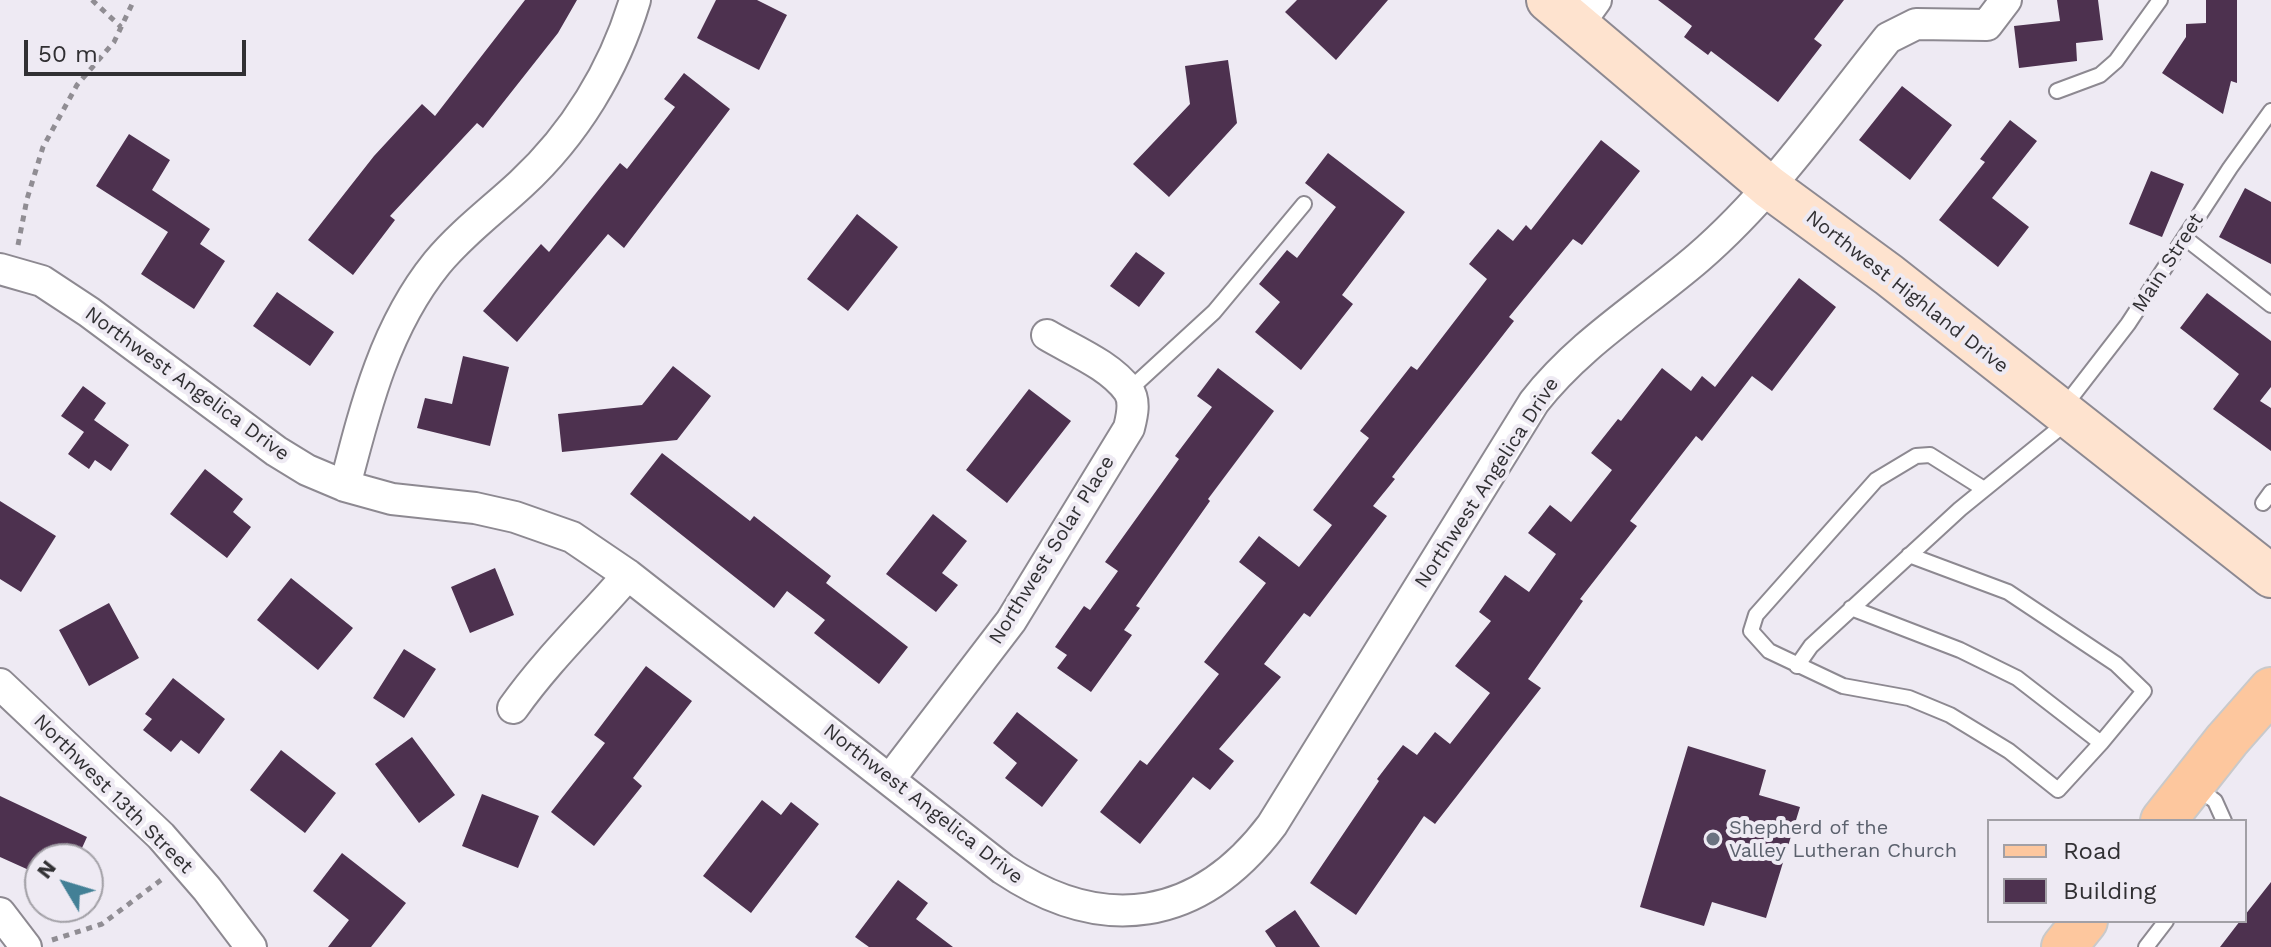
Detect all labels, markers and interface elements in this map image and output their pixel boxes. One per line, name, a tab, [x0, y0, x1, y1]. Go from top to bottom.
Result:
scale bar	[28, 24, 250, 74]
text: 50 m	[38, 40, 98, 68]
street label: Northwest Highland Drive	[1801, 205, 2013, 379]
street label: Main Street	[2127, 209, 2209, 317]
street label: Northwest Angelica Drive	[80, 302, 294, 466]
street label: Northwest Angelica Drive	[1410, 373, 1564, 593]
street label: Northwest Solar Place	[984, 451, 1120, 649]
street label: Northwest 13th Street	[28, 709, 198, 879]
street label: Northwest Angelica Drive	[818, 719, 1028, 889]
place label: Shepherd of the Valley Lutheran Church	[1729, 816, 1957, 863]
legend	[1987, 819, 2247, 923]
marker: Shepherd of the Valley Lutheran Church	[1704, 830, 1722, 848]
text: Road	[2063, 837, 2122, 865]
north arrow	[24, 843, 104, 923]
text: Building	[2063, 877, 2156, 905]

